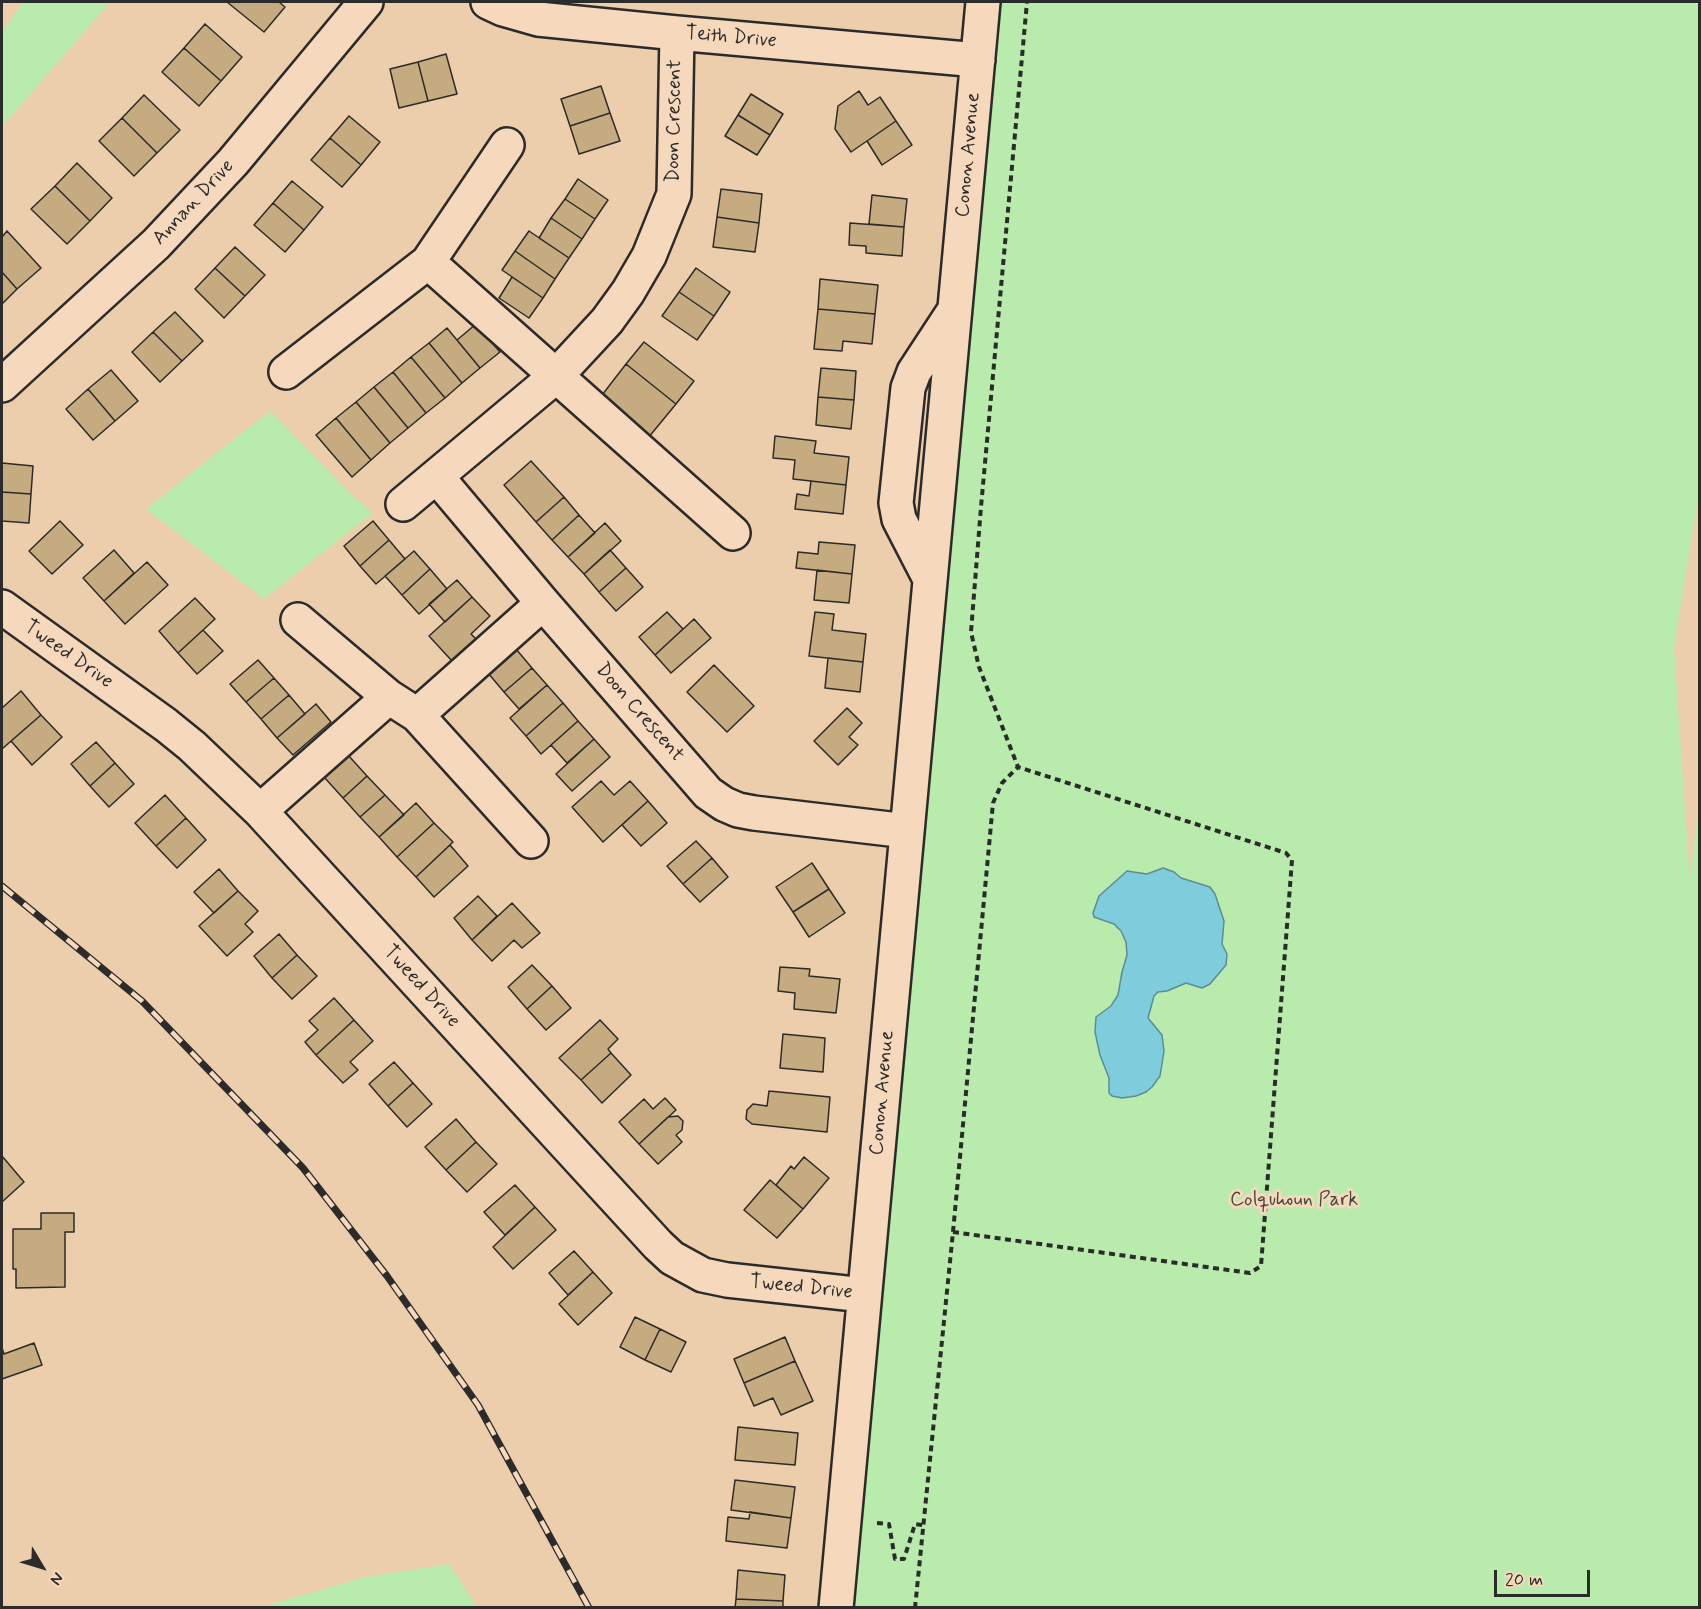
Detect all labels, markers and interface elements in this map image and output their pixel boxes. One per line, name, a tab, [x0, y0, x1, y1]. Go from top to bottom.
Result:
street label: Teith Drive	[684, 22, 778, 54]
street label: Doon Crescent	[662, 59, 688, 183]
street label: Conon Avenue	[952, 92, 986, 218]
street label: Annan Drive	[148, 155, 240, 251]
street label: Tweed Drive	[19, 616, 117, 694]
street label: Doon Crescent	[590, 659, 688, 767]
street label: Tweed Drive	[378, 941, 464, 1033]
street label: Conon Avenue	[866, 1030, 900, 1156]
park label: Colquhoun Park	[1230, 1189, 1358, 1213]
street label: Tweed Drive	[748, 1271, 854, 1305]
north arrow	[12, 1537, 72, 1597]
scale bar	[1497, 1558, 1593, 1596]
text: N	[45, 1568, 68, 1589]
text: 20 m	[1505, 1568, 1543, 1592]

